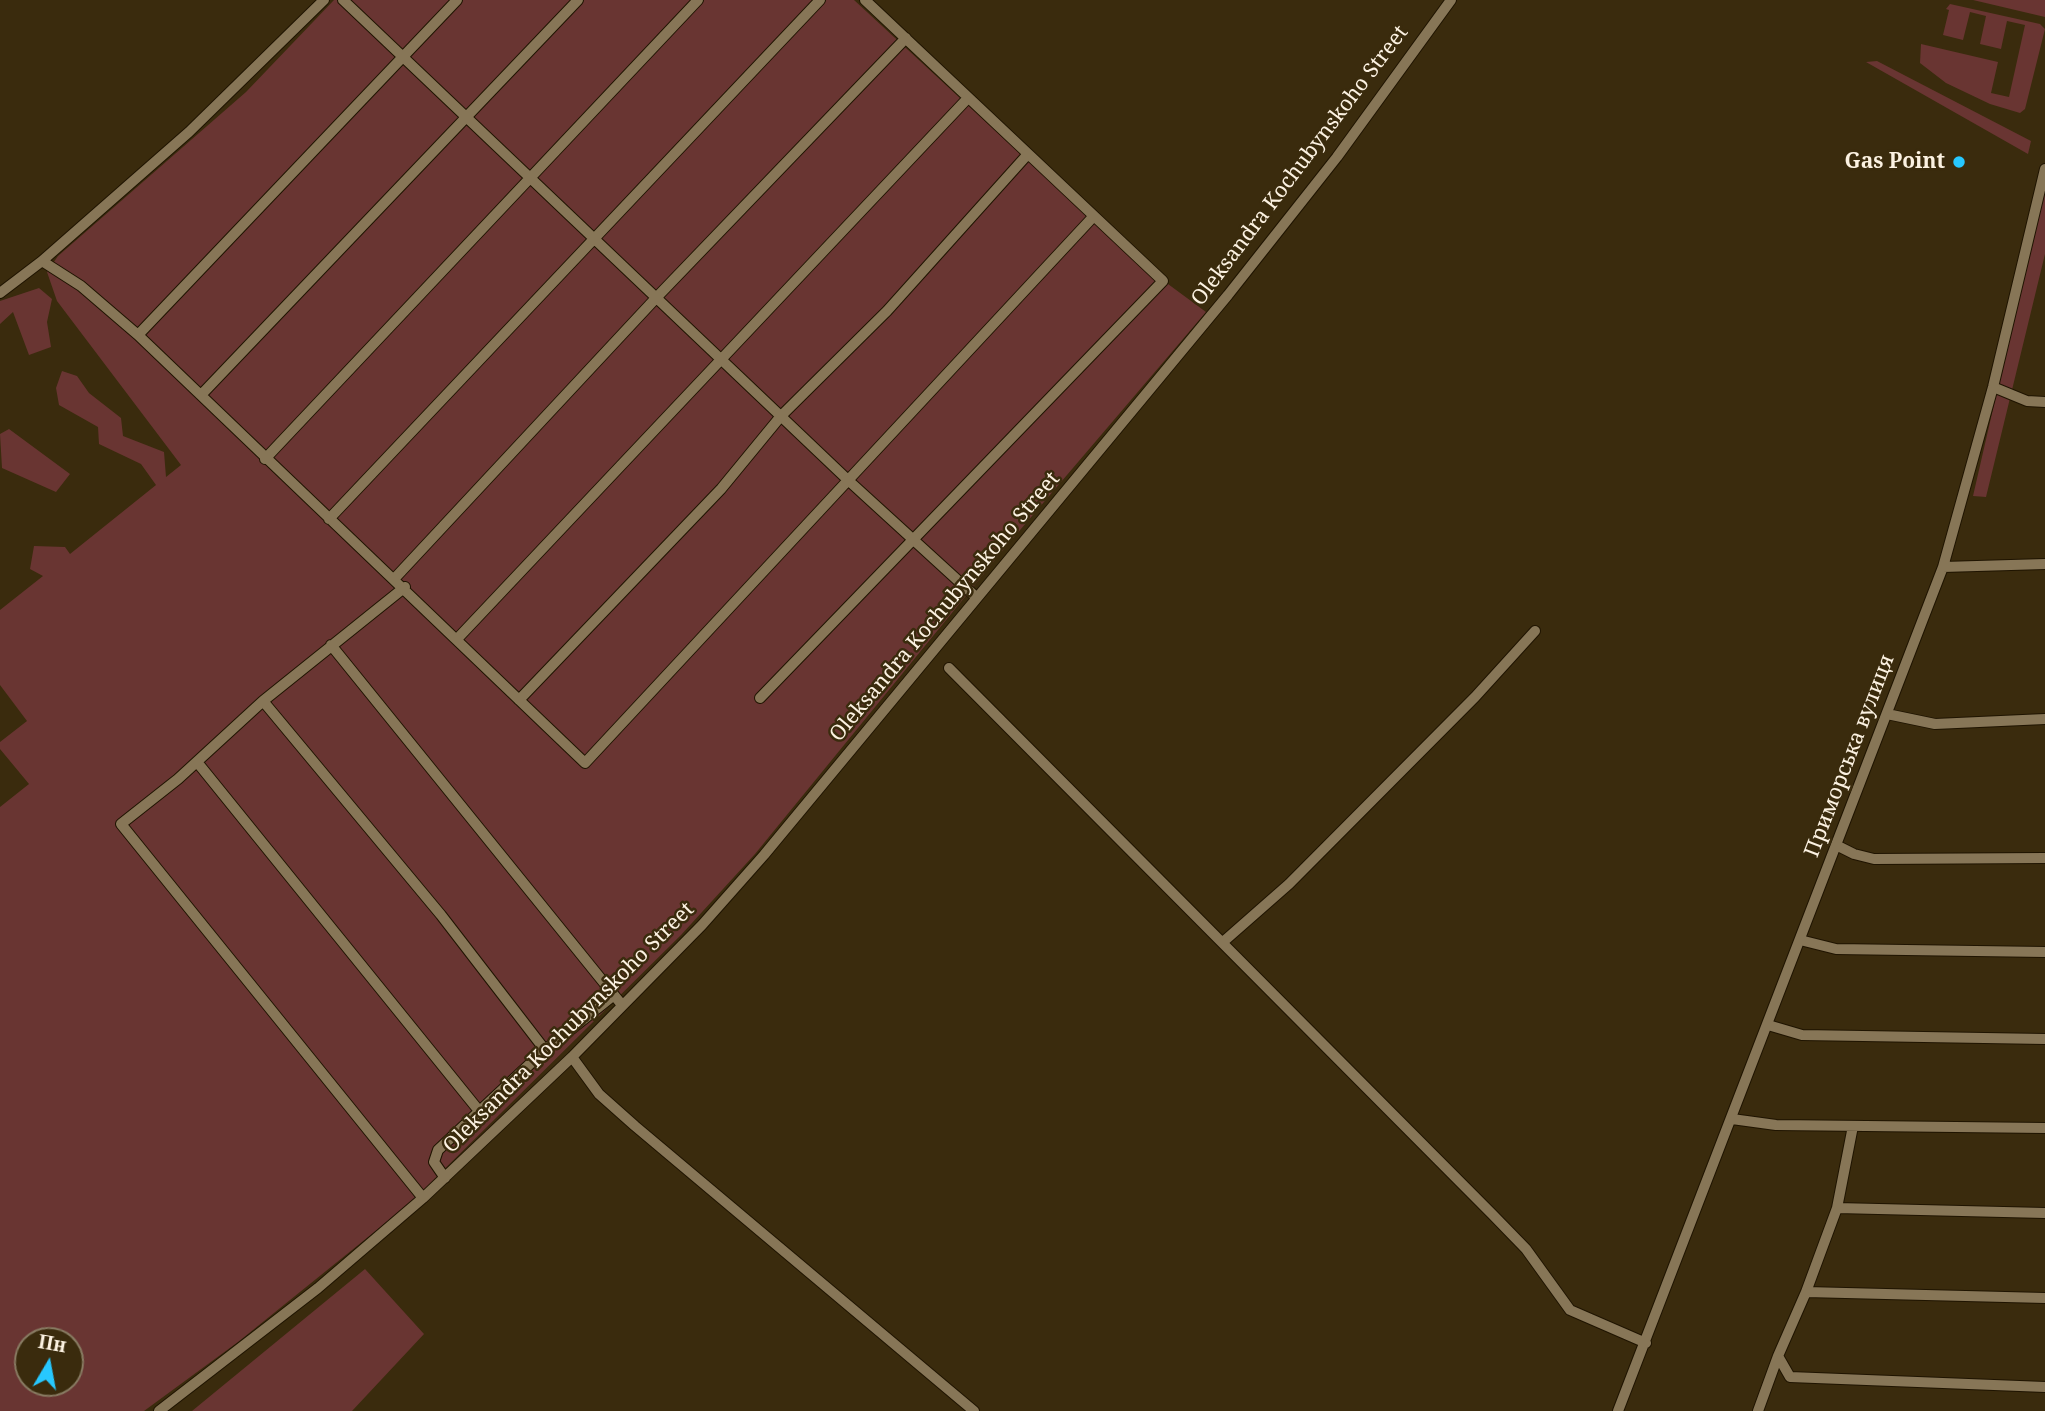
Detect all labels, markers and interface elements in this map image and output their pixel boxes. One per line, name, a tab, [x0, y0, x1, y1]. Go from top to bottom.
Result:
street label: Oleksandra Kochubynskoho Street	[1186, 21, 1414, 311]
place label: Gas Point	[1844, 149, 1945, 175]
marker: Gas Point	[1951, 154, 1967, 170]
street label: Oleksandra Kochubynskoho Street	[825, 467, 1065, 747]
street label: Приморська вулиця	[1800, 651, 1900, 861]
street label: Oleksandra Kochubynskoho Street	[438, 897, 700, 1159]
north arrow	[14, 1327, 84, 1397]
text: Пн	[36, 1328, 68, 1359]

